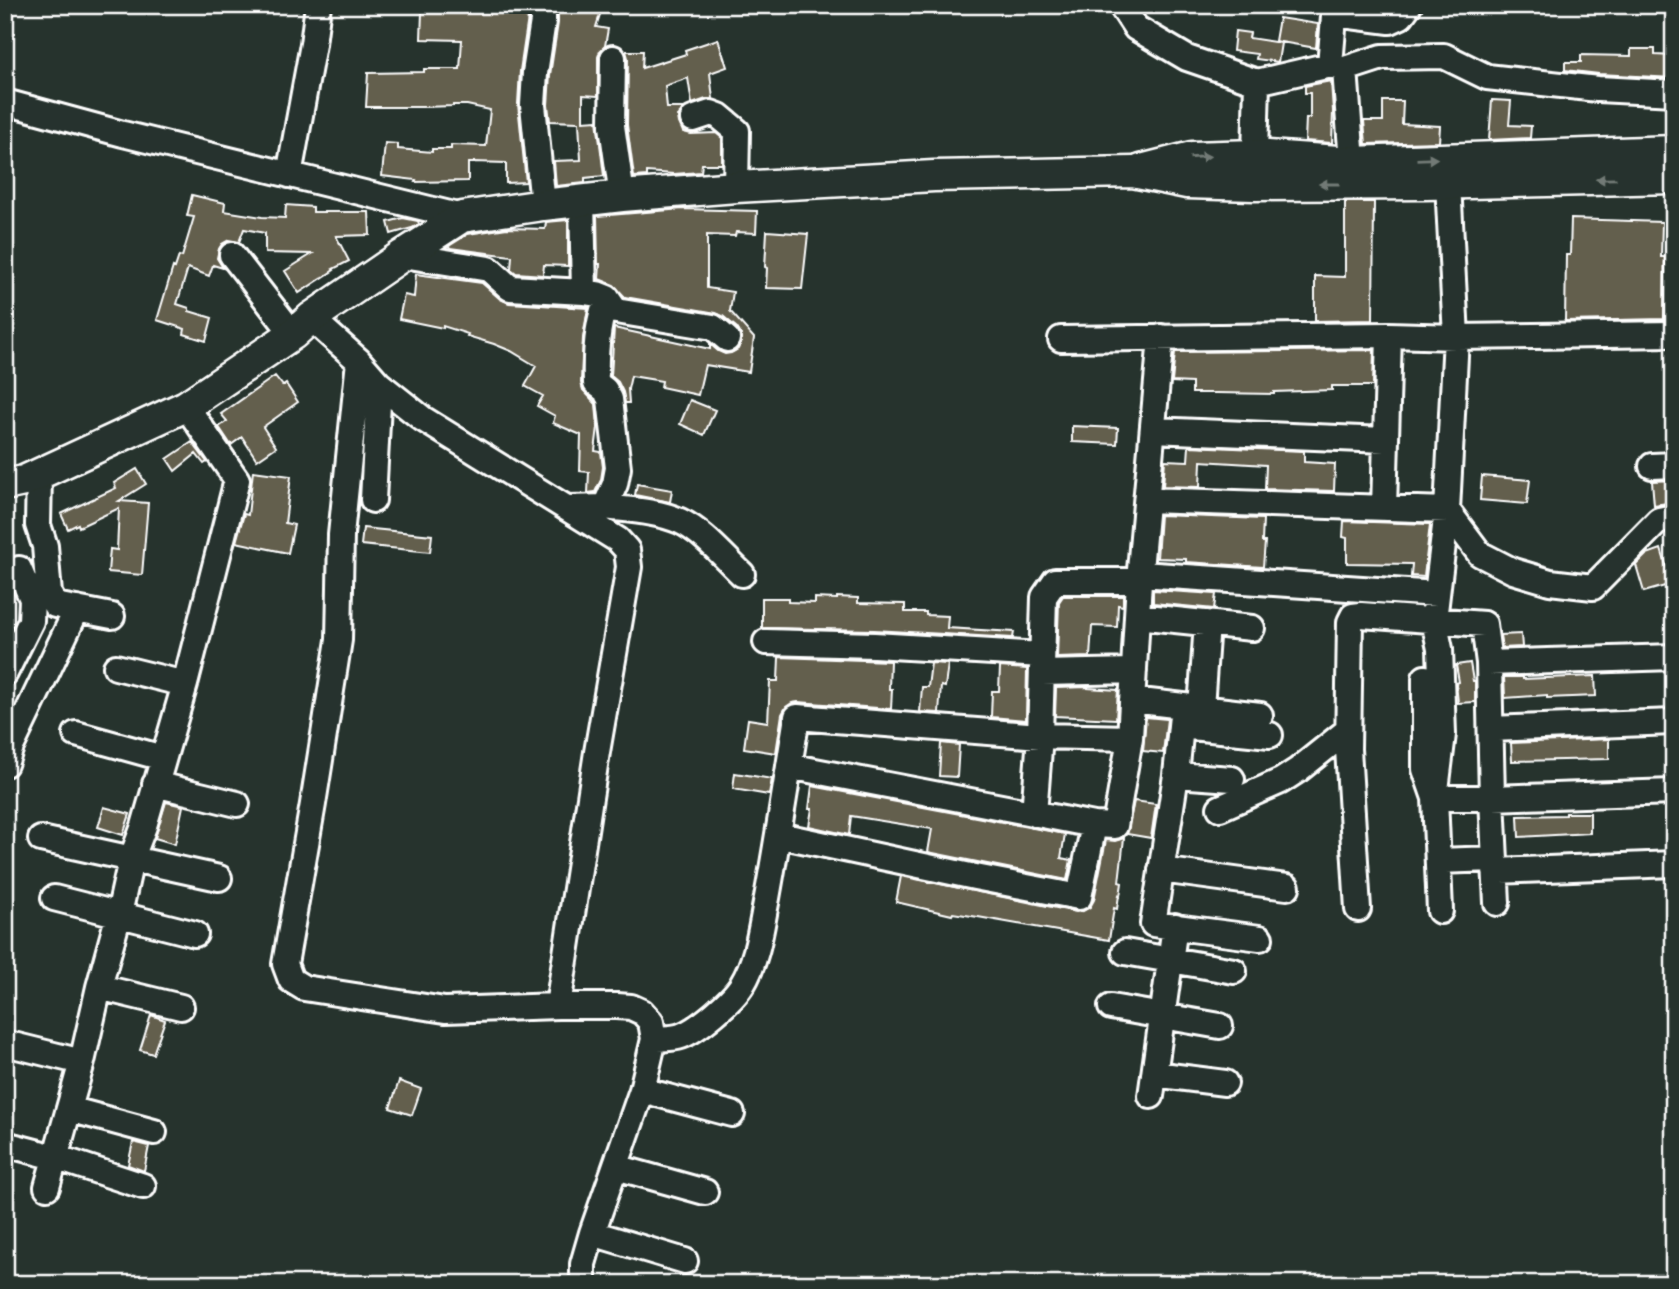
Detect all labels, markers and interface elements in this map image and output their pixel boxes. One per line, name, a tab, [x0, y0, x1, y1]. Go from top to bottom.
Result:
one-way arrow	[1189, 151, 1211, 162]
one-way arrow	[1416, 153, 1438, 165]
one-way arrow	[1594, 174, 1616, 185]
one-way arrow	[1318, 179, 1340, 190]

